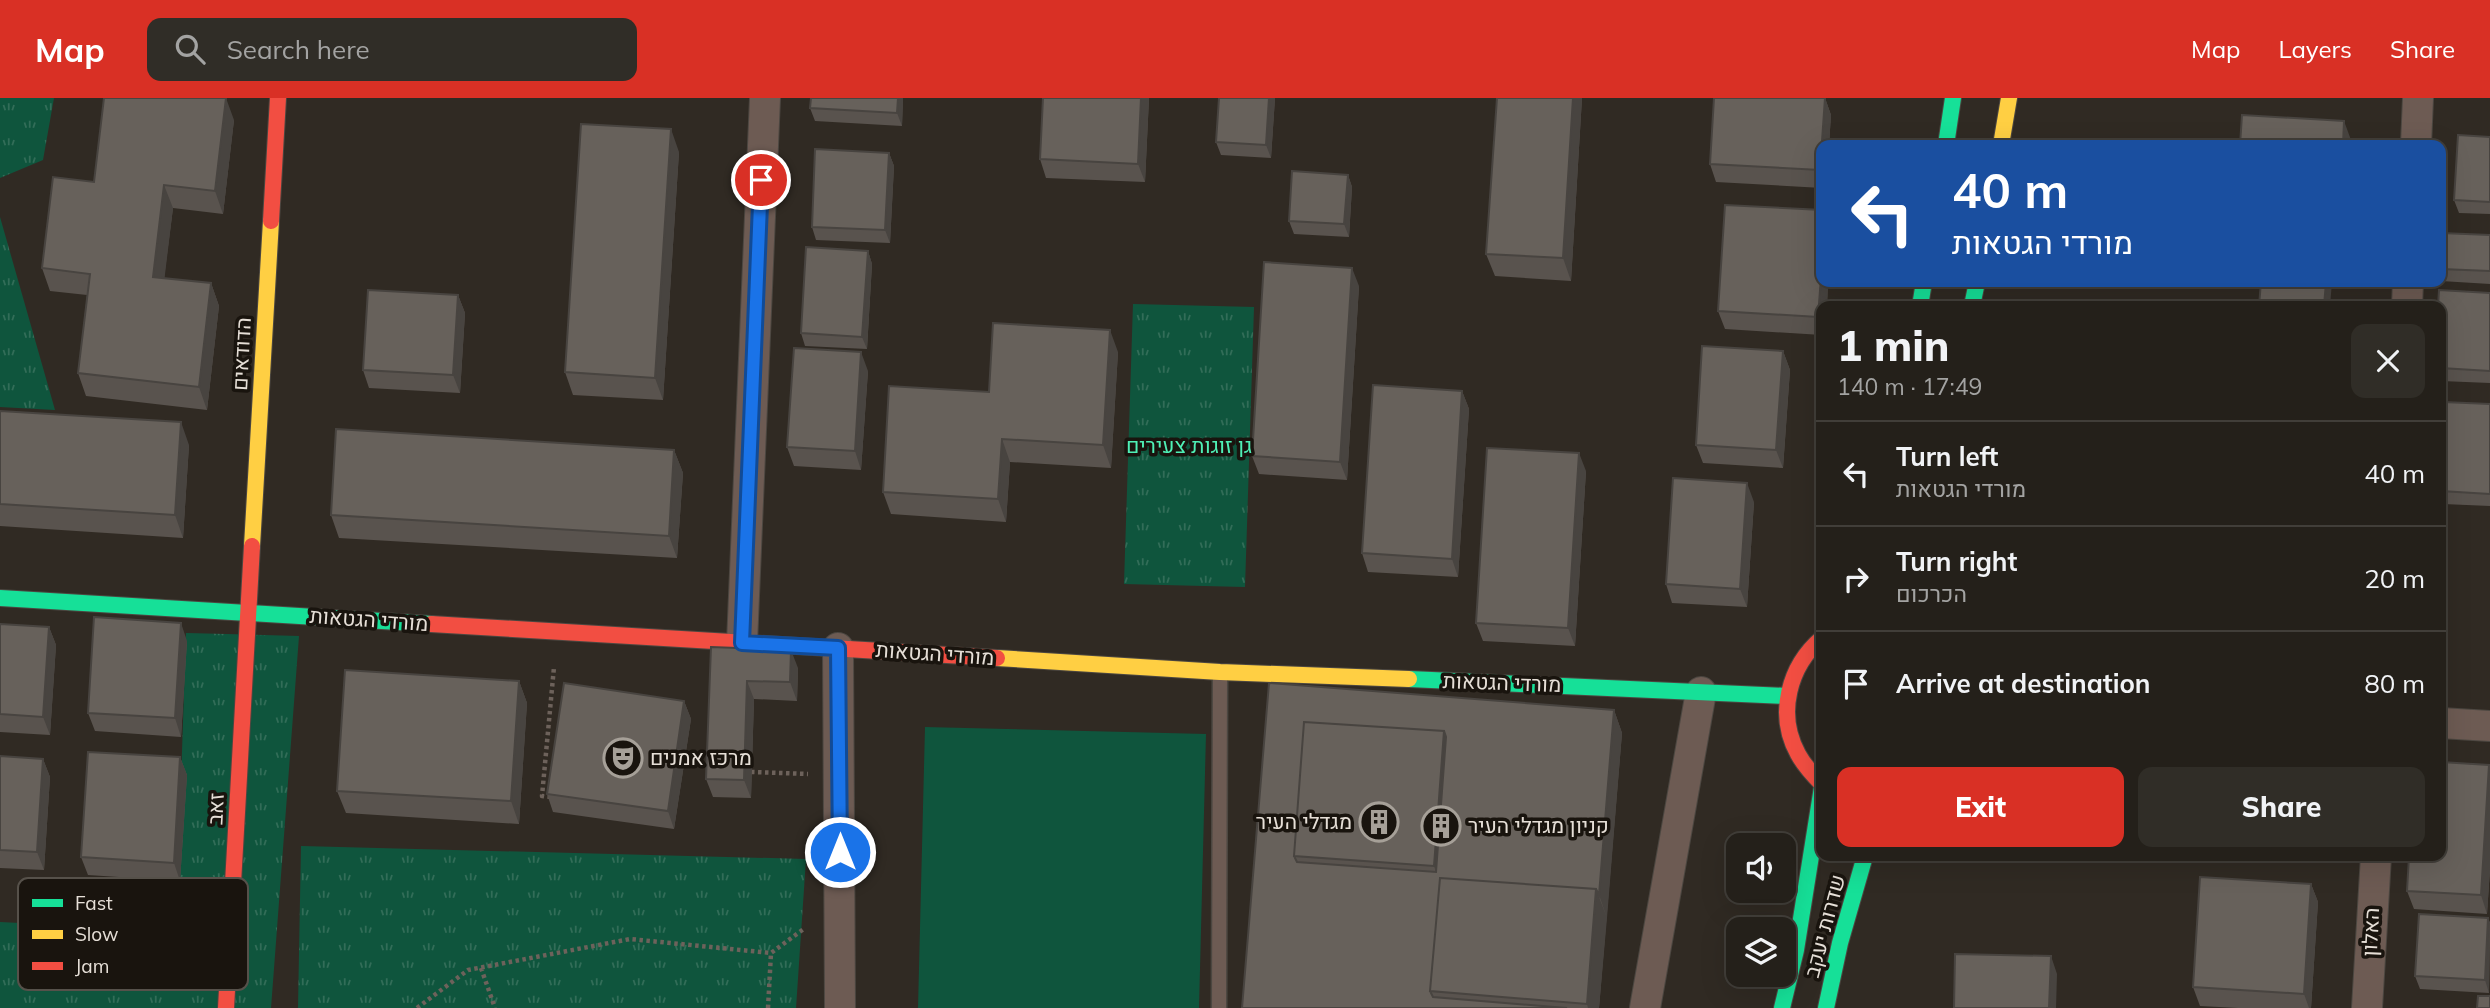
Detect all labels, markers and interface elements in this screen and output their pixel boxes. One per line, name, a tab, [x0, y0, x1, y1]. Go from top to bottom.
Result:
search box	[147, 18, 637, 81]
text: Map	[35, 29, 105, 70]
icon: search	[171, 30, 209, 68]
text: Search here	[227, 33, 370, 66]
text: Map	[2191, 34, 2240, 64]
text: Layers	[2278, 34, 2352, 64]
text: Share	[2390, 34, 2455, 64]
pin	[731, 150, 791, 210]
text: 40 m	[1952, 159, 2068, 220]
icon: arrive	[742, 161, 780, 199]
icon: left	[1837, 168, 1928, 259]
text: מורדי הגטאות	[1952, 222, 2133, 262]
street label: הדודאים	[226, 317, 256, 391]
text: 1 min	[1837, 319, 1950, 372]
button: close	[2351, 324, 2425, 398]
text: 140 m · 17:49	[1837, 372, 1982, 401]
park label: גן זוגות צעירים	[1126, 432, 1252, 458]
text: Turn left	[1896, 440, 1998, 473]
icon: left	[1837, 455, 1875, 493]
text: 40 m	[2364, 457, 2425, 490]
text: מורדי הגטאות	[1896, 474, 2026, 503]
text: Turn right	[1896, 545, 2017, 578]
icon: right	[1837, 560, 1875, 598]
text: 20 m	[2364, 562, 2425, 595]
text: הכרכום	[1896, 579, 1967, 608]
street label: מורדי הגטאות	[309, 602, 429, 636]
street label: מורדי הגטאות	[875, 636, 995, 670]
icon: arrive	[1837, 665, 1875, 703]
street label: מורדי הגטאות	[1442, 667, 1562, 697]
text: Arrive at destination	[1896, 667, 2151, 700]
text: 80 m	[2364, 667, 2425, 700]
theatre icon: מרכז אמנים	[602, 737, 644, 779]
place label: מרכז אמנים	[650, 744, 752, 770]
button: Exit	[1837, 767, 2124, 847]
button: Share	[2138, 767, 2425, 847]
street label: זאב	[201, 792, 229, 826]
building icon: מגדלי העיר	[1358, 801, 1400, 843]
building icon: קניון מגדלי העיר	[1420, 805, 1462, 847]
place label: מגדלי העיר	[1256, 808, 1352, 834]
place label: קניון מגדלי העיר	[1468, 812, 1609, 838]
position arrow	[803, 815, 877, 889]
map controls	[1726, 833, 1796, 987]
button: sound	[1726, 833, 1796, 903]
street label: שדרות יעקב	[1798, 872, 1850, 980]
legend	[18, 878, 248, 990]
text: Fast	[75, 891, 113, 915]
street label: האלון	[2356, 907, 2384, 957]
button: layers	[1726, 917, 1796, 987]
text: Slow	[75, 922, 119, 946]
text: Jam	[75, 954, 109, 978]

